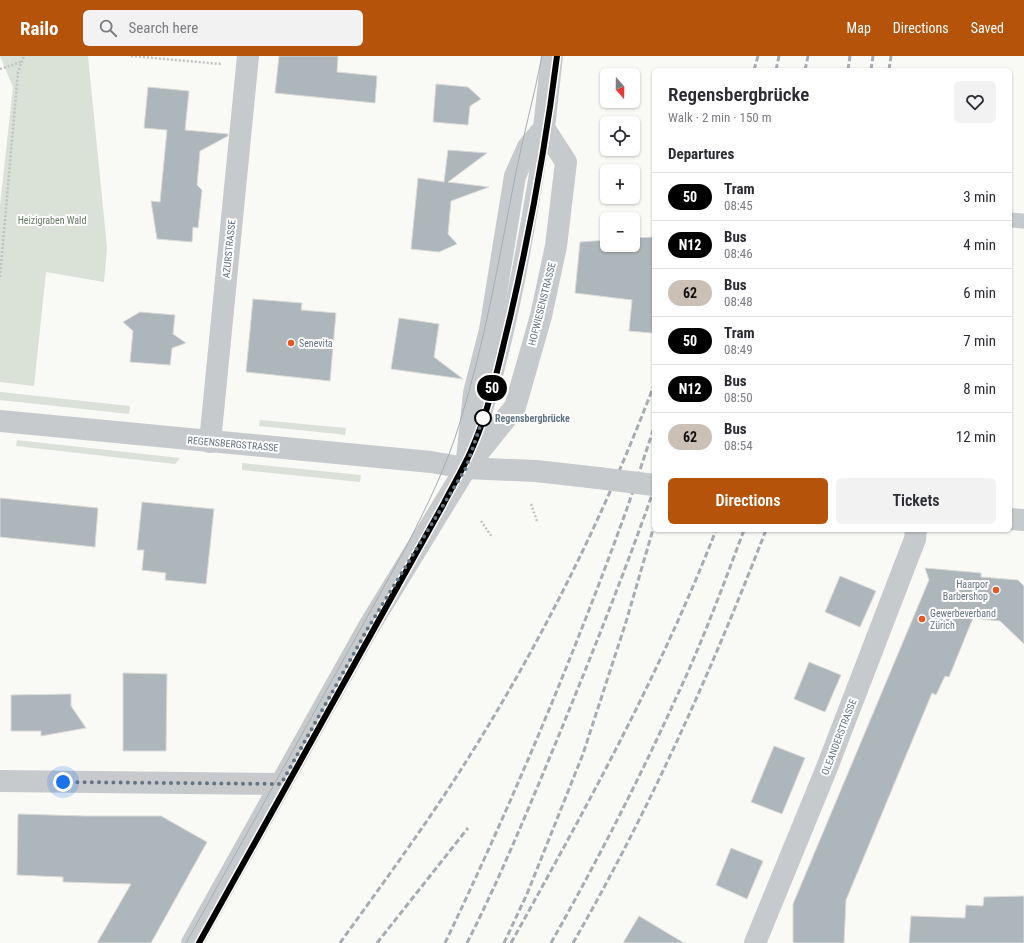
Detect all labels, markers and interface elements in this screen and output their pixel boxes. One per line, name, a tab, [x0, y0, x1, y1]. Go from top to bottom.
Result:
search box	[83, 10, 363, 46]
text: Railo	[20, 17, 59, 40]
icon: search	[97, 17, 119, 39]
text: Search here	[129, 19, 198, 37]
text: Map	[847, 20, 871, 36]
text: Directions	[893, 20, 949, 36]
text: Saved	[971, 20, 1004, 36]
north arrow	[600, 68, 640, 108]
map controls	[600, 68, 640, 252]
button: heart	[954, 81, 996, 123]
text: Regensbergbrücke	[668, 83, 809, 106]
text: Walk · 2 min · 150 m	[668, 110, 772, 125]
button: locate	[600, 116, 640, 156]
text: Departures	[668, 145, 734, 163]
button: +	[600, 164, 640, 204]
text: Tram	[724, 180, 755, 198]
text: 3 min	[963, 188, 996, 206]
text: 50	[683, 189, 697, 205]
text: 08:45	[724, 198, 753, 213]
button: −	[600, 212, 640, 252]
park label: Heizigraben Wald	[18, 215, 86, 226]
street label: AZURSTRASSE	[220, 219, 238, 279]
text: Bus	[724, 228, 747, 246]
text: 4 min	[963, 236, 996, 254]
text: N12	[679, 237, 701, 253]
text: 08:46	[724, 246, 753, 261]
street label: HOFWIESENSTRASSE	[526, 261, 558, 347]
text: Bus	[724, 276, 747, 294]
text: 6 min	[963, 284, 996, 302]
text: 62	[683, 285, 697, 301]
text: 08:48	[724, 294, 753, 309]
text: Tram	[724, 324, 755, 342]
text: 7 min	[963, 332, 996, 350]
text: 50	[683, 333, 697, 349]
marker: Senevita	[286, 338, 296, 348]
place label: Senevita	[299, 338, 333, 349]
text: 08:49	[724, 342, 753, 357]
text: Bus	[724, 372, 747, 390]
line badge: 50	[474, 375, 510, 401]
text: 50	[485, 380, 499, 396]
text: 8 min	[963, 380, 996, 398]
text: N12	[679, 381, 701, 397]
text: 08:50	[724, 390, 753, 405]
marker: Regensbergbrücke	[474, 409, 492, 427]
place label: Regensbergbrücke	[495, 413, 570, 424]
text: Bus	[724, 420, 747, 438]
text: 12 min	[956, 428, 996, 446]
text: 62	[683, 429, 697, 445]
street label: REGENSBERGSTRASSE	[187, 435, 279, 453]
text: 08:54	[724, 438, 753, 453]
button: Directions	[668, 478, 828, 524]
button: Tickets	[836, 478, 996, 524]
place label: Haarpor Barbershop	[943, 579, 988, 602]
marker: Haarpor Barbershop	[991, 585, 1001, 595]
place label: Gewerbeverband Zürich	[930, 608, 996, 631]
marker: Gewerbeverband Zürich	[917, 614, 927, 624]
street label: OLEANDERSTRASSE	[819, 697, 859, 777]
your location	[53, 772, 73, 792]

